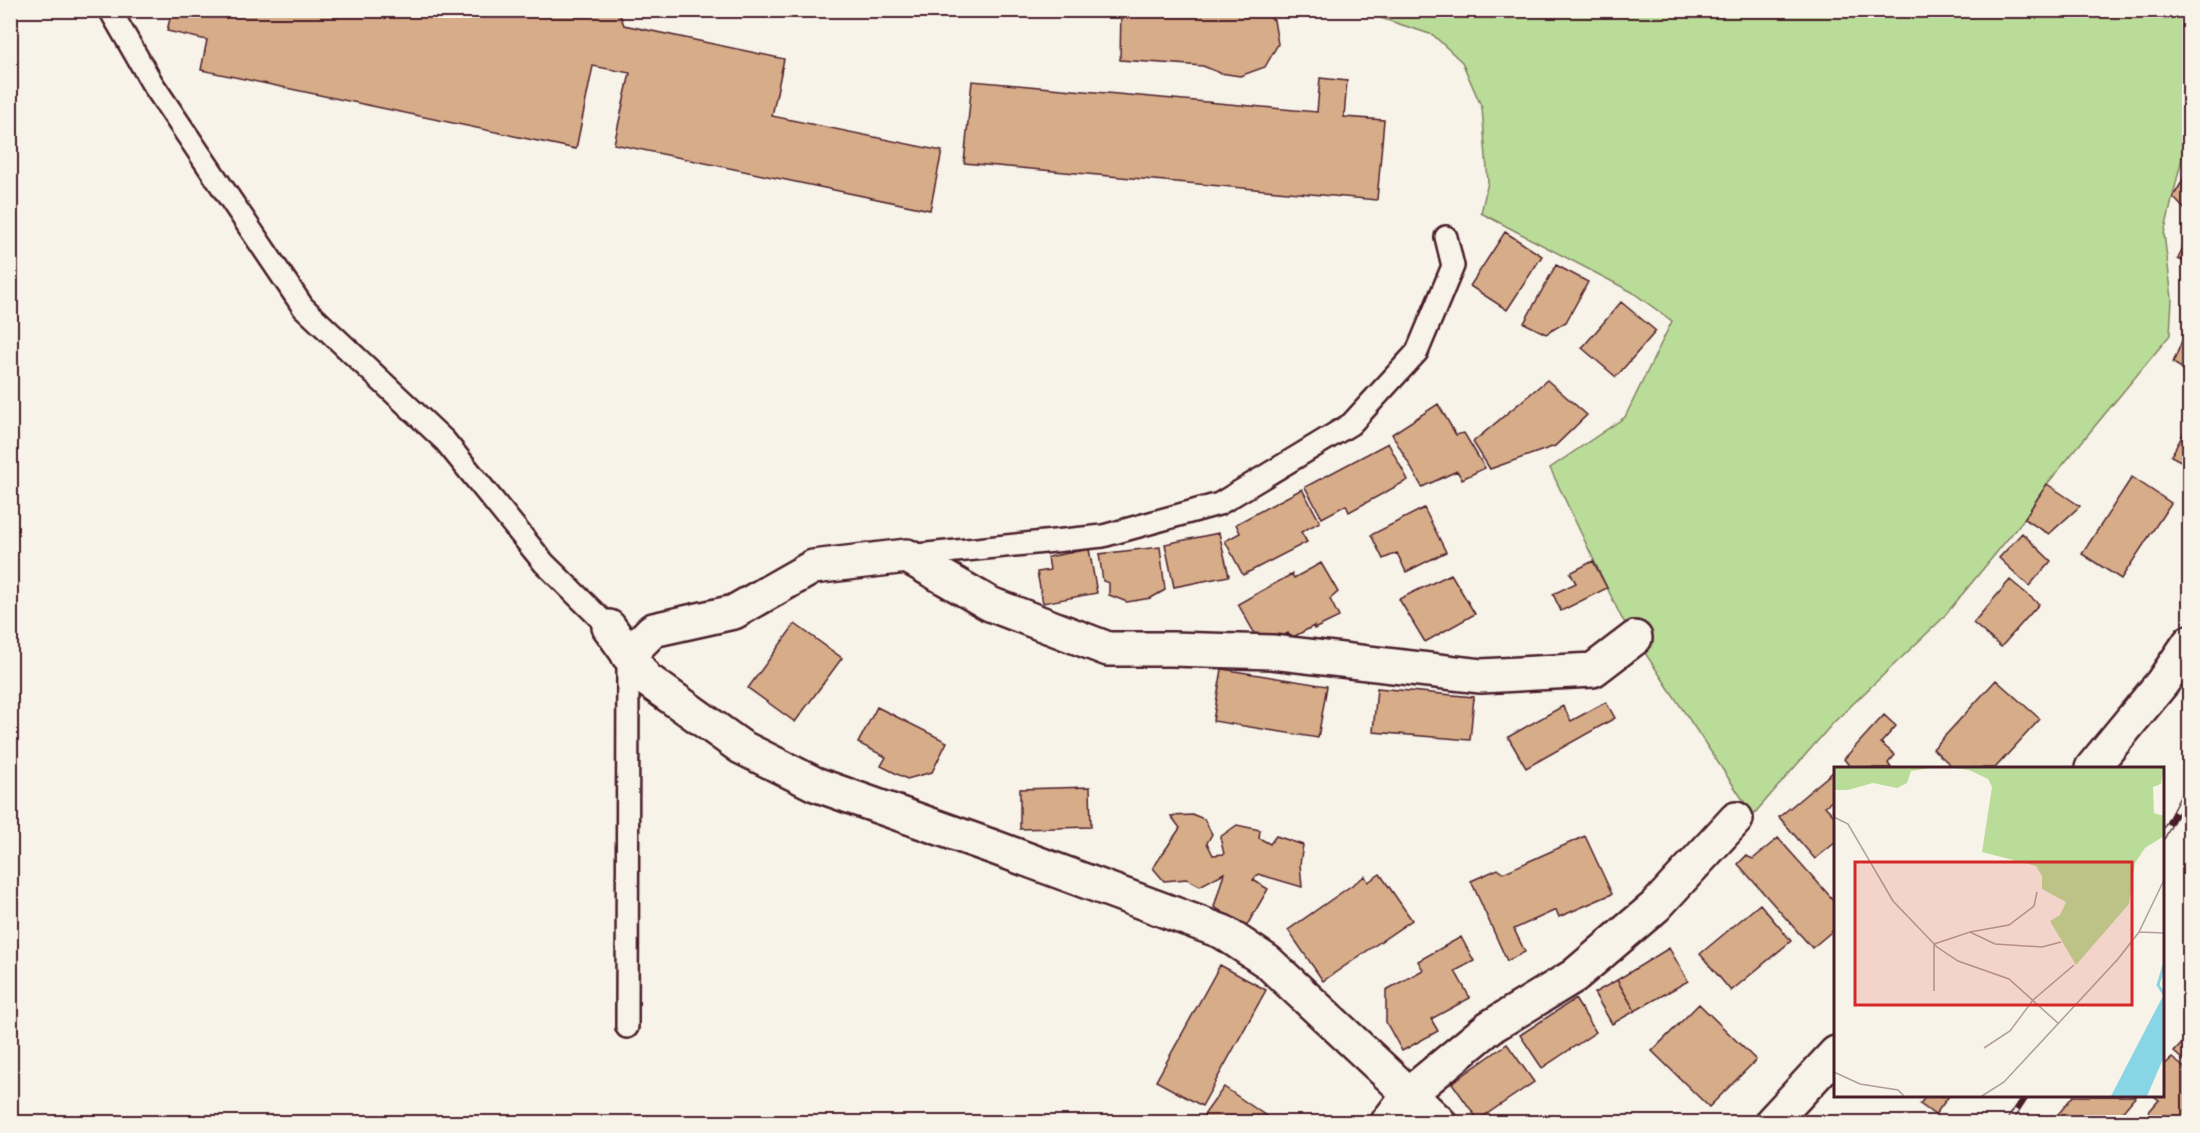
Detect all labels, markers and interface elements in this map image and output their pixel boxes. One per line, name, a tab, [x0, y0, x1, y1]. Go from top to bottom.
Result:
inset map	[1834, 767, 2164, 1097]

